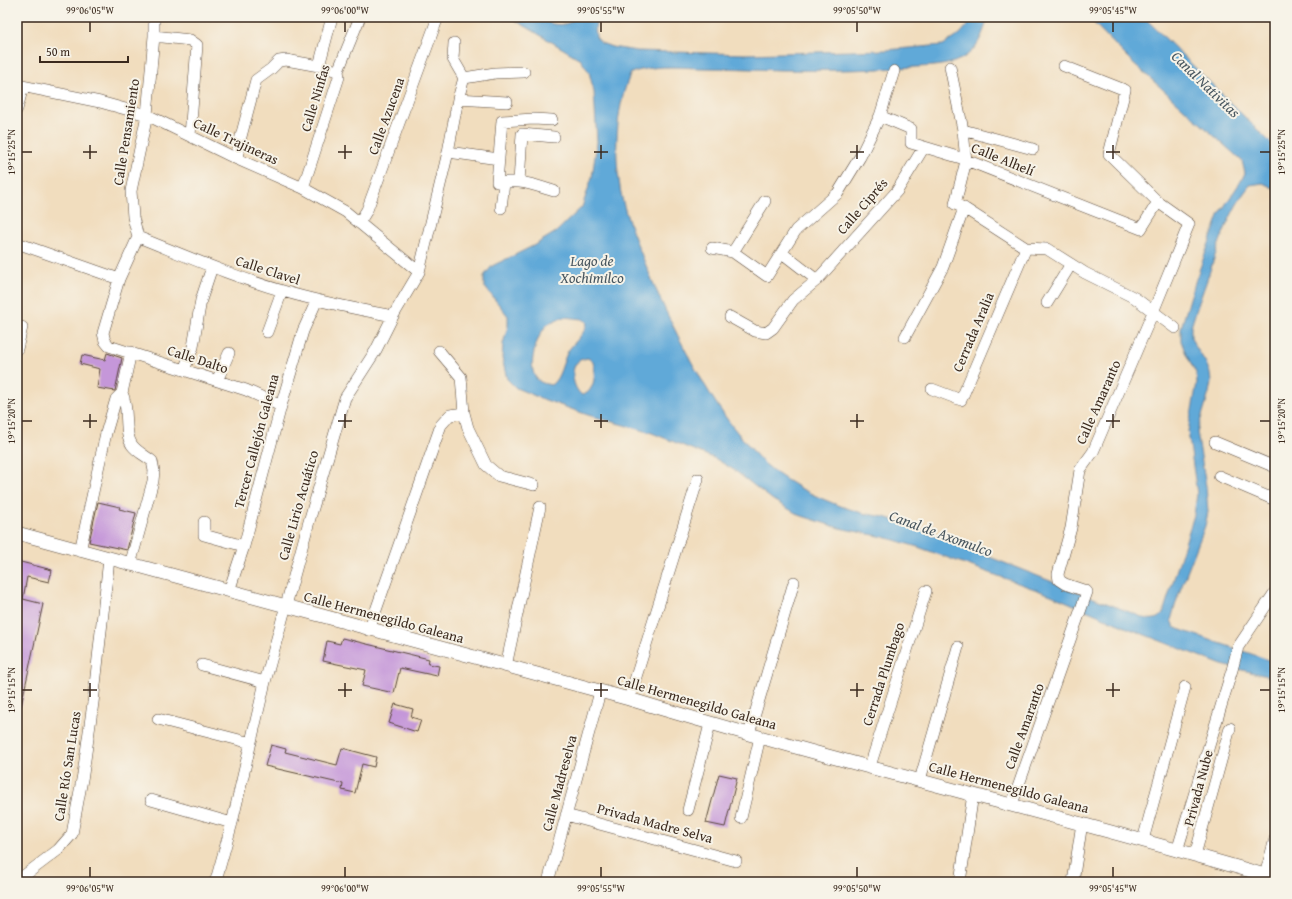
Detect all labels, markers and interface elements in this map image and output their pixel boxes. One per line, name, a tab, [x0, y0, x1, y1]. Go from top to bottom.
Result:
text: 99°06'05"W	[66, 3, 114, 18]
text: 99°06'00"W	[321, 3, 369, 18]
text: 99°05'55"W	[577, 3, 625, 18]
text: 99°05'50"W	[833, 3, 881, 18]
text: 99°05'45"W	[1089, 3, 1137, 18]
scale bar	[40, 38, 128, 64]
text: 50 m	[46, 43, 70, 60]
water label: Canal Nativitas	[1167, 46, 1245, 122]
street label: Calle Ninfas	[295, 62, 335, 134]
street label: Calle Azucena	[363, 74, 409, 158]
street label: Calle Pensamiento	[108, 77, 144, 187]
street label: Calle Trajineras	[190, 113, 282, 169]
text: 19°15'25"N	[4, 129, 19, 175]
text: 19°15'25"N	[1274, 129, 1289, 175]
street label: Calle Alhelí	[968, 137, 1039, 181]
street label: Calle Ciprés	[832, 174, 892, 238]
street label: Calle Clavel	[233, 250, 303, 290]
water label: Lago de Xochimilco	[559, 250, 624, 288]
street label: Cerrada Aralia	[947, 289, 999, 375]
street label: Calle Dalto	[165, 340, 231, 378]
street label: Calle Amaranto	[1070, 357, 1126, 447]
street label: Tercer Callejón Galeana	[228, 371, 284, 510]
text: 19°15'20"N	[4, 398, 19, 444]
text: 19°15'20"N	[1274, 398, 1289, 444]
street label: Calle Lirio Acuático	[273, 448, 323, 562]
water label: Canal de Axomulco	[887, 505, 996, 562]
street label: Calle Hermenegildo Galeana	[302, 586, 467, 648]
street label: Cerrada Plumbago	[857, 620, 909, 728]
text: 19°15'15"N	[4, 667, 19, 713]
text: 19°15'15"N	[1274, 667, 1289, 713]
street label: Calle Hermenegildo Galeana	[615, 670, 779, 734]
street label: Calle Amaranto	[999, 680, 1049, 772]
street label: Calle Río San Lucas	[48, 710, 86, 822]
street label: Calle Madreselva	[537, 732, 582, 833]
street label: Privada Nube	[1178, 747, 1218, 828]
street label: Calle Hermenegildo Galeana	[927, 756, 1092, 818]
street label: Privada Madre Selva	[595, 798, 715, 848]
text: 99°06'05"W	[66, 881, 114, 896]
text: 99°06'00"W	[321, 881, 369, 896]
text: 99°05'55"W	[577, 881, 625, 896]
text: 99°05'50"W	[833, 881, 881, 896]
text: 99°05'45"W	[1089, 881, 1137, 896]

